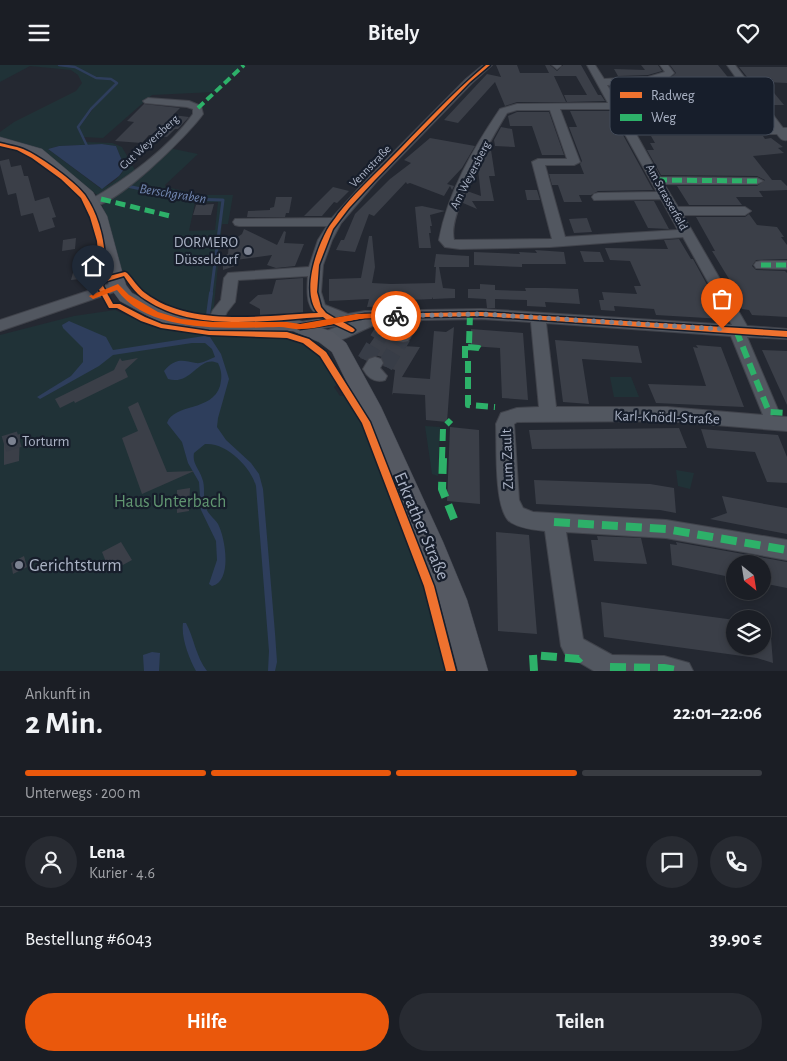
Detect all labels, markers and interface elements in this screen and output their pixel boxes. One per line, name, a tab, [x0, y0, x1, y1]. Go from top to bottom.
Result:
icon: menu	[25, 19, 53, 47]
icon: heart	[734, 19, 762, 47]
text: Bitely	[368, 22, 419, 44]
legend	[610, 77, 774, 135]
text: Radweg	[651, 89, 695, 103]
text: Weg	[651, 111, 676, 125]
street label: Gut Weyersberg	[117, 112, 182, 172]
street label: Am Weyersberg	[448, 139, 493, 211]
street label: Vennstraße	[347, 142, 393, 190]
street label: Am Strasserfeld	[644, 162, 690, 232]
water label: Berschgraben	[138, 182, 207, 206]
place label: DORMERO Düsseldorf	[174, 235, 239, 267]
pin	[72, 245, 114, 296]
marker: DORMERO Düsseldorf	[242, 245, 254, 257]
icon: home	[79, 252, 107, 280]
pin	[701, 278, 743, 329]
icon: bag	[708, 285, 736, 313]
courier	[371, 291, 421, 341]
icon: bike	[382, 302, 410, 330]
street label: Karl-Knödl-Straße	[614, 408, 720, 427]
street label: Zum Zault	[499, 428, 516, 490]
place label: Torturm	[22, 434, 70, 449]
marker: Torturm	[6, 435, 18, 447]
street label: Erkrather Straße	[390, 470, 452, 583]
park label: Haus Unterbach	[114, 493, 226, 511]
north arrow	[726, 555, 771, 600]
map controls	[726, 555, 771, 655]
place label: Gerichtsturm	[29, 557, 122, 575]
marker: Gerichtsturm	[13, 559, 25, 571]
button: layers	[726, 610, 771, 655]
text: Ankunft in	[25, 686, 91, 702]
text: 22:01–22:06	[673, 704, 762, 723]
text: 2 Min.	[25, 707, 103, 739]
text: Unterwegs · 200 m	[25, 785, 141, 801]
button: person	[25, 836, 77, 888]
button: chat	[646, 836, 698, 888]
button: phone	[710, 836, 762, 888]
text: Lena	[89, 843, 125, 862]
text: Kurier · 4.6	[89, 865, 155, 881]
text: Bestellung #6043	[25, 930, 152, 949]
text: 39.90 €	[709, 930, 762, 949]
button: Hilfe	[25, 993, 389, 1051]
button: Teilen	[399, 993, 762, 1051]

